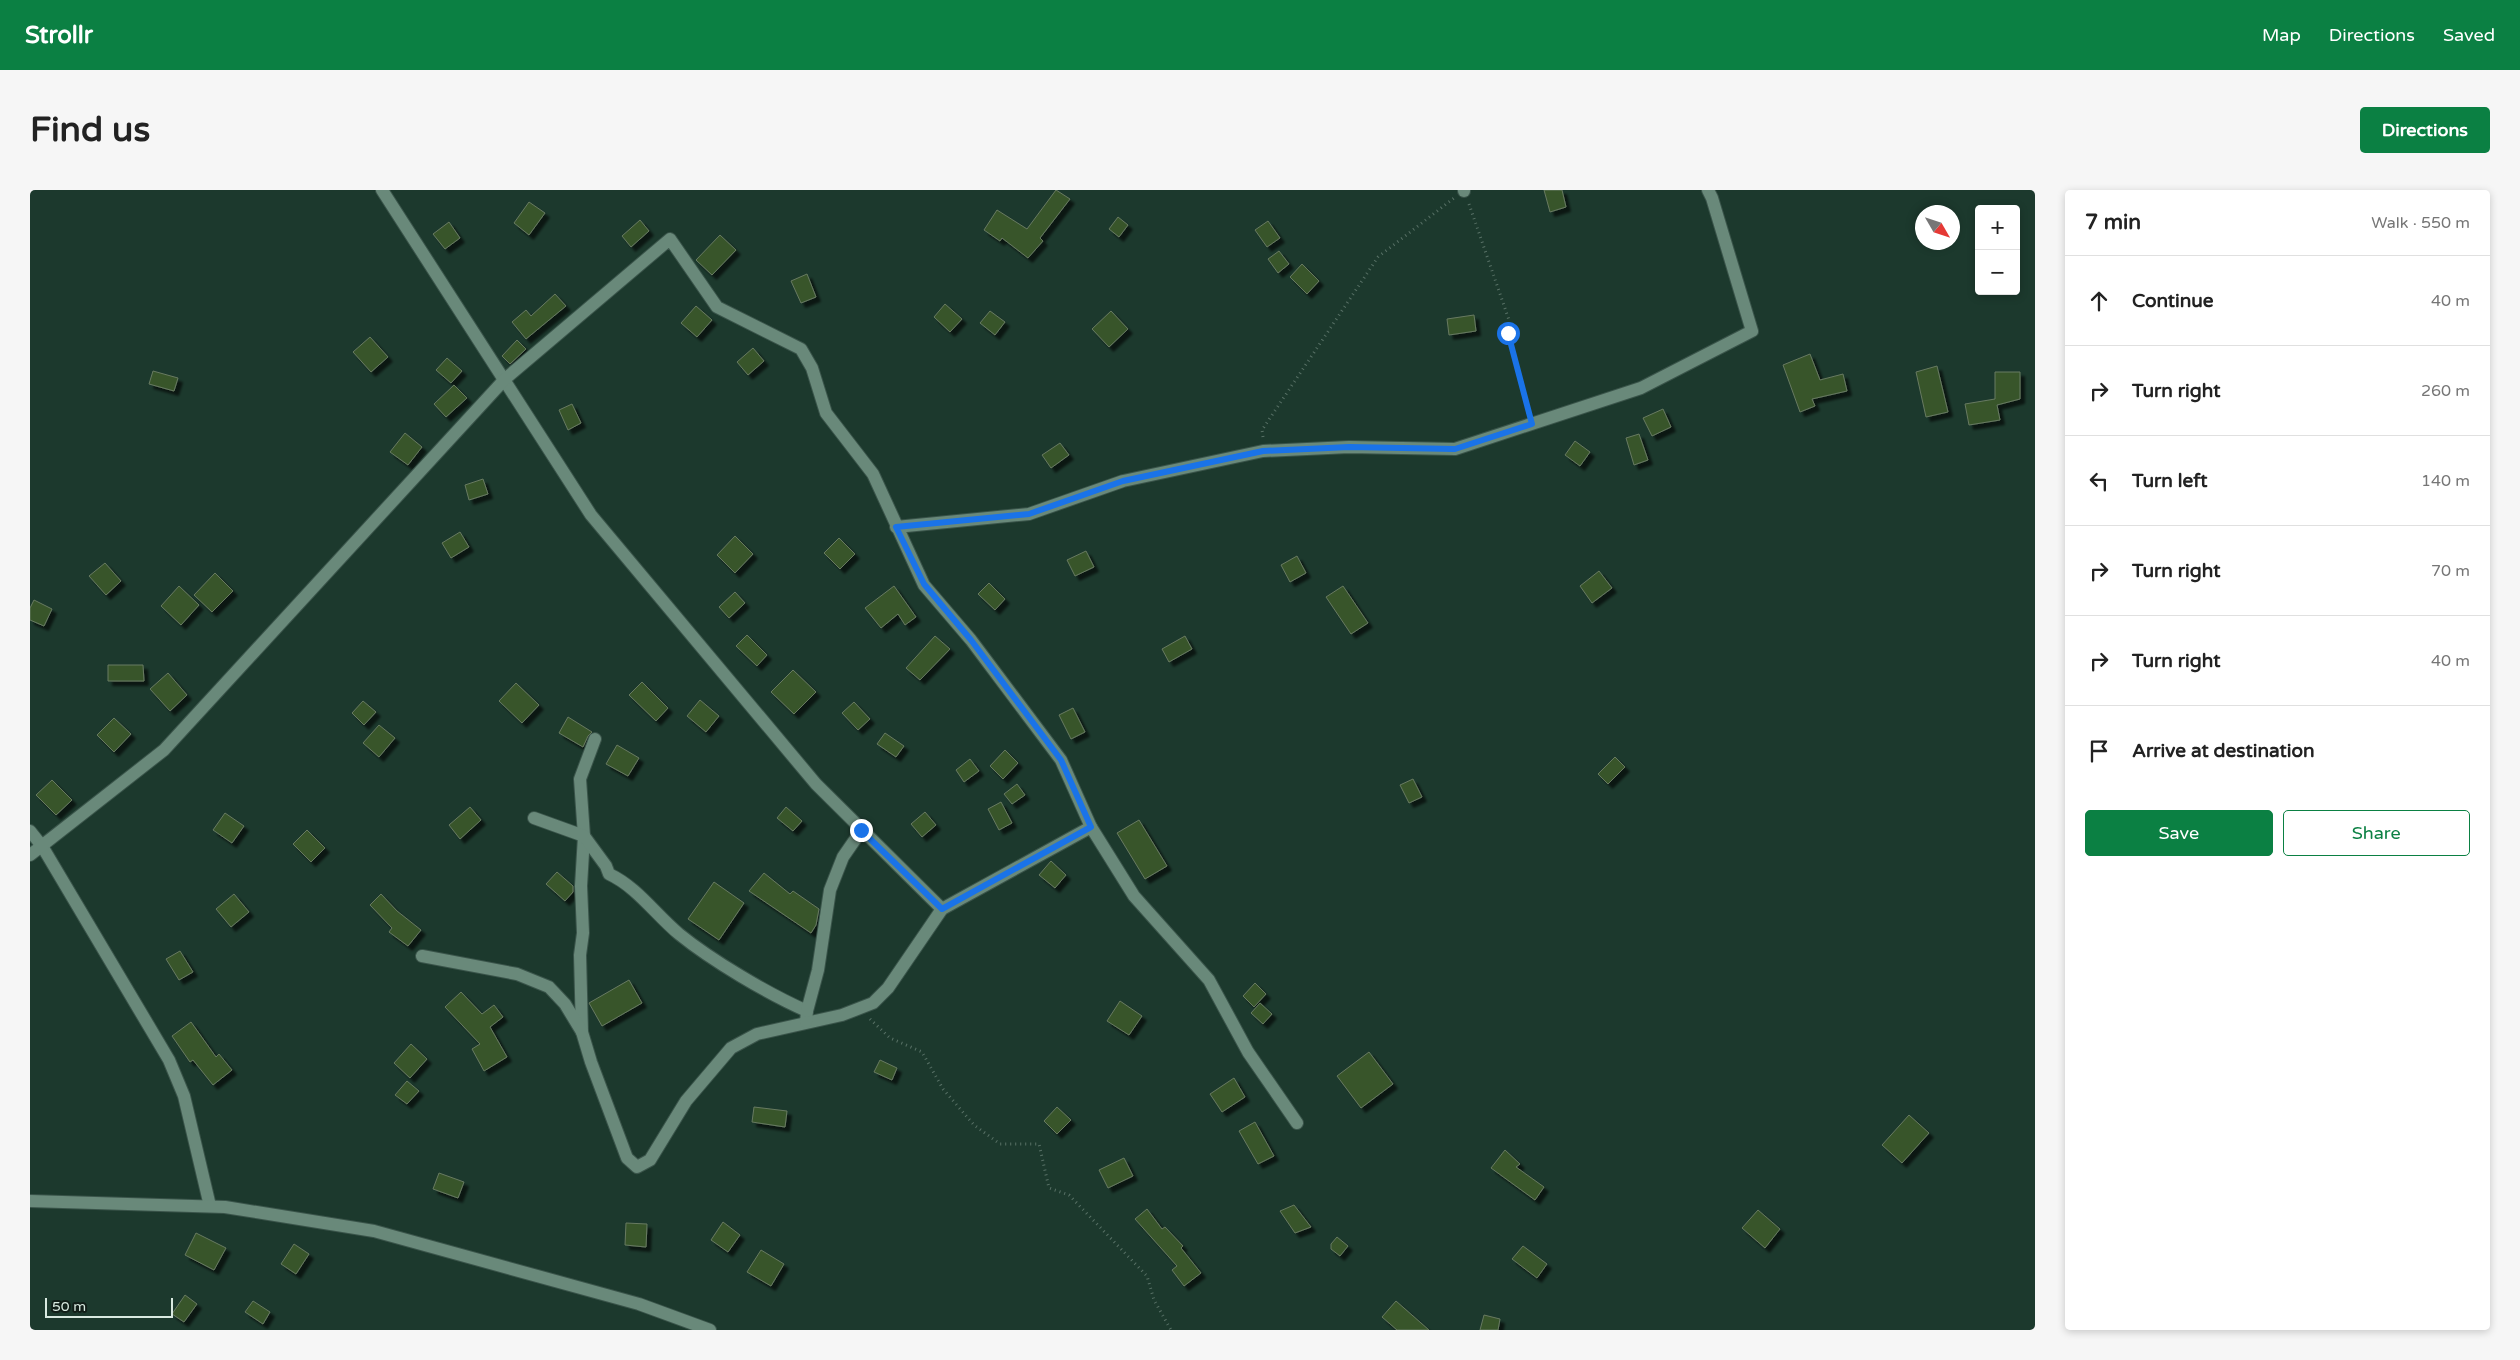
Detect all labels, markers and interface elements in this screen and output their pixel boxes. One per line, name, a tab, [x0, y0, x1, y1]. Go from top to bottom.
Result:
text: Strollr	[25, 21, 93, 50]
text: Map	[2262, 24, 2301, 46]
text: Directions	[2329, 24, 2415, 46]
text: Saved	[2443, 24, 2495, 46]
button: Directions	[2360, 107, 2490, 153]
text: Find us	[30, 109, 150, 151]
north arrow	[1915, 205, 1960, 250]
map controls	[1975, 205, 2020, 295]
button: +	[1975, 205, 2020, 250]
text: 7 min	[2085, 210, 2141, 235]
text: Walk · 550 m	[2371, 213, 2470, 233]
button: −	[1975, 250, 2020, 295]
icon: ahead	[2085, 287, 2113, 315]
text: Continue	[2132, 290, 2214, 312]
text: 40 m	[2431, 291, 2470, 311]
route start	[1497, 322, 1520, 345]
icon: right	[2085, 377, 2113, 405]
text: Turn right	[2132, 380, 2220, 402]
text: 260 m	[2421, 381, 2470, 401]
icon: left	[2085, 467, 2113, 495]
text: Turn left	[2132, 470, 2208, 492]
text: 140 m	[2421, 471, 2470, 491]
icon: right	[2085, 557, 2113, 585]
text: Turn right	[2132, 560, 2220, 582]
text: 70 m	[2431, 561, 2470, 581]
icon: right	[2085, 647, 2113, 675]
text: Turn right	[2132, 650, 2220, 672]
text: 40 m	[2431, 651, 2470, 671]
icon: arrive	[2085, 737, 2113, 765]
text: Arrive at destination	[2132, 740, 2315, 762]
button: Save	[2085, 810, 2273, 856]
button: Share	[2283, 810, 2470, 856]
route end	[850, 819, 873, 842]
scale bar	[45, 1295, 172, 1318]
text: 50 m	[52, 1298, 86, 1315]

